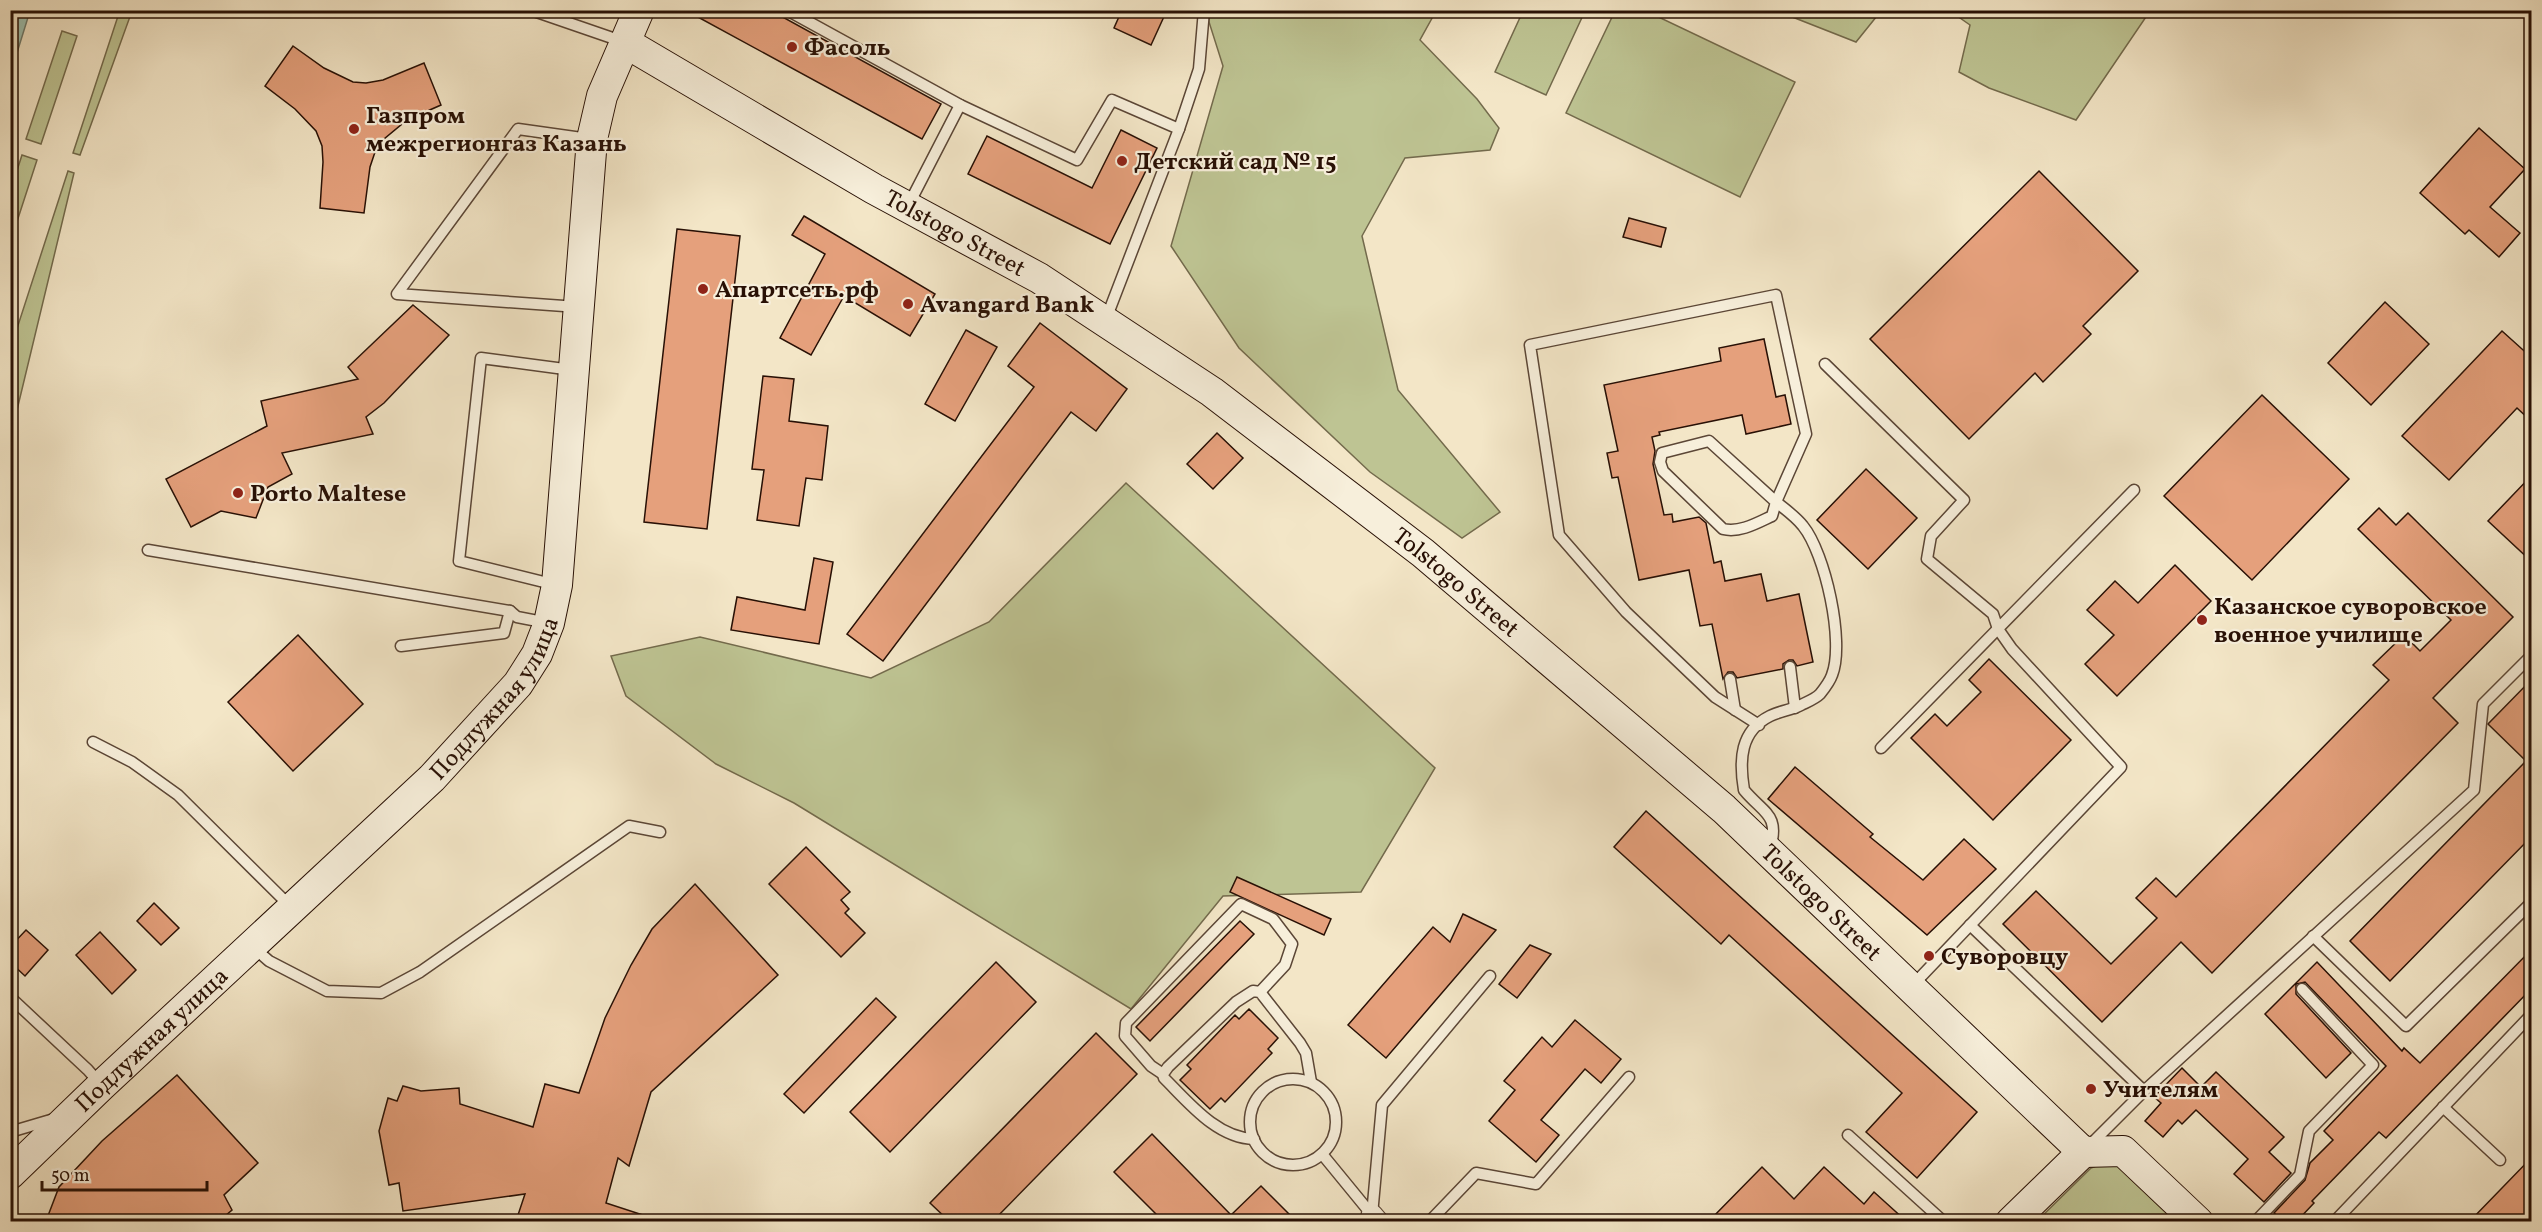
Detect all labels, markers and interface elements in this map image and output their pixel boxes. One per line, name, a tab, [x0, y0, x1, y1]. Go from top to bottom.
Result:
place label: Фасоль	[804, 32, 891, 66]
marker: Фасоль	[785, 40, 799, 54]
place label: Газпром межрегионгаз Казань	[366, 100, 627, 162]
marker: Газпром межрегионгаз Казань	[347, 122, 361, 136]
place label: Детский сад № 15	[1134, 146, 1337, 180]
marker: Детский сад № 15	[1115, 154, 1129, 168]
street label: Tolstogo Street	[877, 183, 1031, 287]
place label: Апартсеть.рф	[715, 274, 879, 308]
marker: Апартсеть.рф	[696, 282, 710, 296]
place label: Avangard Bank	[920, 289, 1095, 323]
marker: Avangard Bank	[901, 297, 915, 311]
place label: Porto Maltese	[250, 478, 406, 512]
marker: Porto Maltese	[231, 486, 245, 500]
street label: Tolstogo Street	[1384, 520, 1526, 647]
place label: Казанское суворовское военное училище	[2214, 591, 2487, 653]
street label: Подлужная улица	[423, 612, 569, 789]
marker: Казанское суворовское военное училище	[2195, 613, 2209, 627]
street label: Tolstogo Street	[1752, 837, 1888, 970]
place label: Суворовцу	[1941, 941, 2069, 975]
marker: Суворовцу	[1922, 949, 1936, 963]
street label: Подлужная улица	[68, 961, 237, 1121]
place label: Учителям	[2103, 1074, 2218, 1108]
marker: Учителям	[2084, 1082, 2098, 1096]
scale bar	[42, 1154, 207, 1192]
text: 50 m	[51, 1164, 90, 1189]

